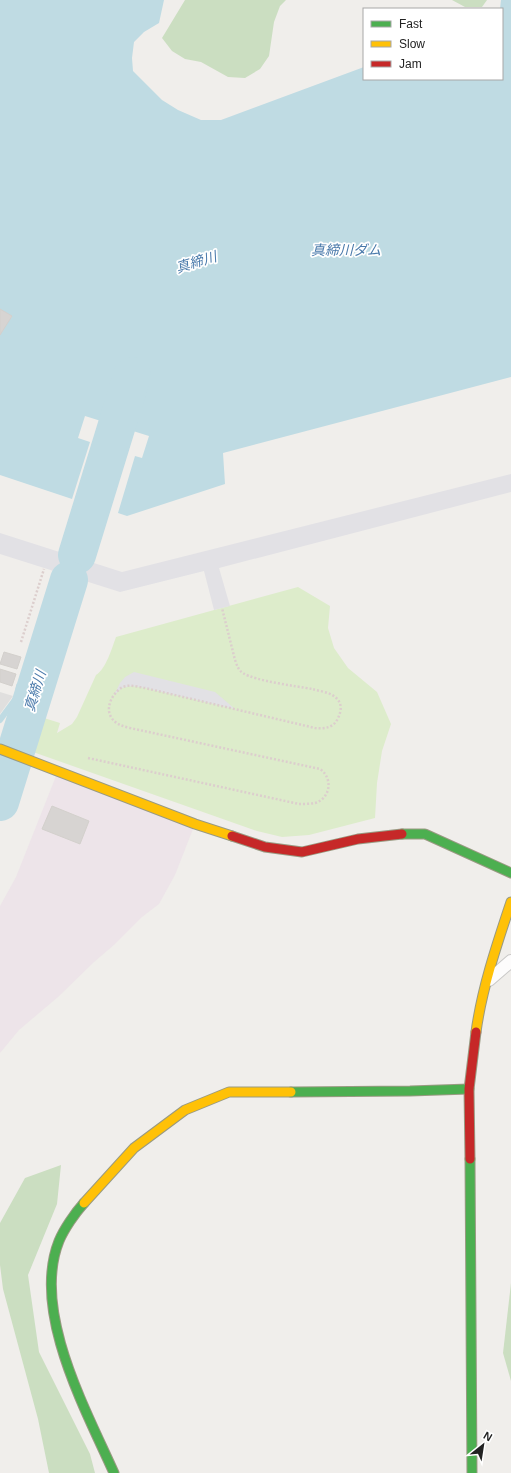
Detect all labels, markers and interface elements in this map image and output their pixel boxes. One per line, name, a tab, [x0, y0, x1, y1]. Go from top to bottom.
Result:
legend	[363, 8, 503, 80]
text: Fast	[399, 17, 423, 31]
text: Slow	[399, 37, 425, 51]
text: Jam	[399, 57, 422, 71]
water label: 真締川ダム	[311, 242, 381, 258]
water label: 真締川	[174, 248, 220, 276]
water label: 真締川	[21, 667, 49, 713]
north arrow	[463, 1425, 503, 1465]
text: N	[482, 1429, 494, 1444]

